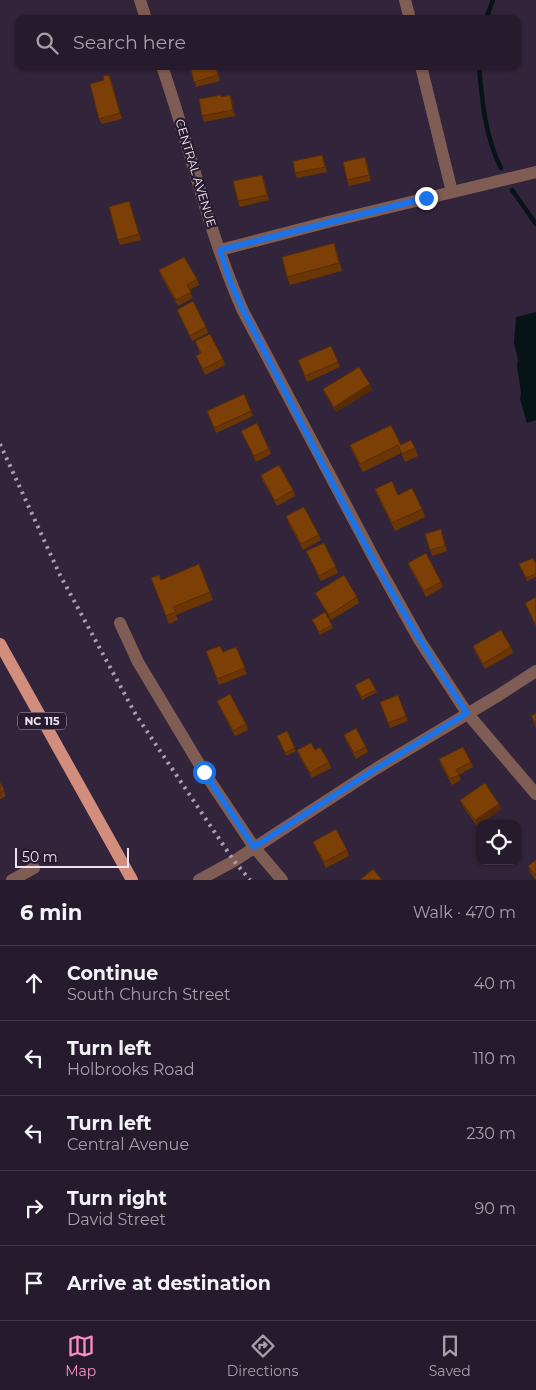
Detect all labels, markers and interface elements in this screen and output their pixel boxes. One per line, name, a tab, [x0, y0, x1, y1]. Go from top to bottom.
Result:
search box	[15, 15, 521, 70]
icon: search	[33, 29, 61, 57]
text: Search here	[73, 31, 186, 54]
street label: CENTRAL AVENUE	[172, 117, 220, 229]
route end	[415, 187, 438, 210]
road number: NC 115	[18, 712, 66, 729]
route start	[193, 761, 216, 784]
map controls	[476, 820, 521, 865]
button: locate	[476, 820, 521, 865]
scale bar	[15, 845, 129, 868]
text: 50 m	[22, 848, 58, 866]
text: 6 min	[20, 900, 82, 925]
text: Walk · 470 m	[413, 903, 516, 922]
text: Continue	[67, 962, 158, 985]
icon: ahead	[20, 969, 48, 997]
text: 40 m	[474, 974, 516, 993]
text: South Church Street	[67, 985, 231, 1004]
text: Turn left	[67, 1037, 152, 1060]
icon: left	[20, 1044, 48, 1072]
text: 110 m	[473, 1049, 516, 1068]
text: Holbrooks Road	[67, 1060, 195, 1079]
text: Turn left	[67, 1112, 152, 1135]
icon: left	[20, 1119, 48, 1147]
text: 230 m	[466, 1124, 516, 1143]
text: Central Avenue	[67, 1135, 189, 1154]
text: Turn right	[67, 1187, 167, 1210]
icon: right	[20, 1194, 48, 1222]
text: 90 m	[474, 1199, 516, 1218]
text: David Street	[67, 1210, 166, 1229]
icon: arrive	[20, 1269, 48, 1297]
text: Arrive at destination	[67, 1272, 271, 1295]
tab: Map	[65, 1332, 96, 1380]
tab: Directions	[227, 1332, 298, 1380]
tab: Saved	[429, 1332, 471, 1380]

